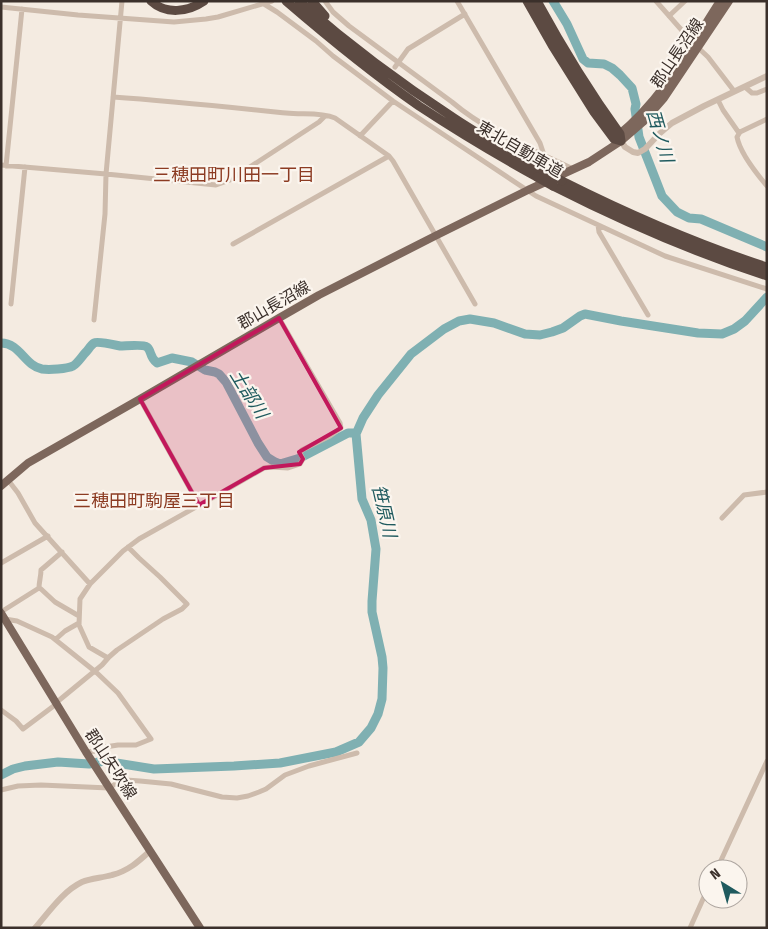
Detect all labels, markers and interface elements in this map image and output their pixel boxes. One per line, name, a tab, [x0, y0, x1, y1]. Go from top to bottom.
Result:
street label: 郡山長沼線	[647, 15, 707, 91]
water label: 西ノ川	[642, 107, 679, 167]
street label: 東北自動車道	[474, 117, 566, 181]
district label: 三穂田町川田一丁目	[153, 164, 315, 186]
street label: 郡山長沼線	[235, 277, 313, 333]
water label: 土部川	[225, 365, 274, 424]
water label: 笹原川	[367, 482, 401, 542]
district label: 三穂田町駒屋三丁目	[73, 490, 235, 512]
street label: 郡山矢吹線	[81, 725, 141, 803]
north arrow	[698, 859, 748, 909]
text: N	[707, 865, 724, 883]

